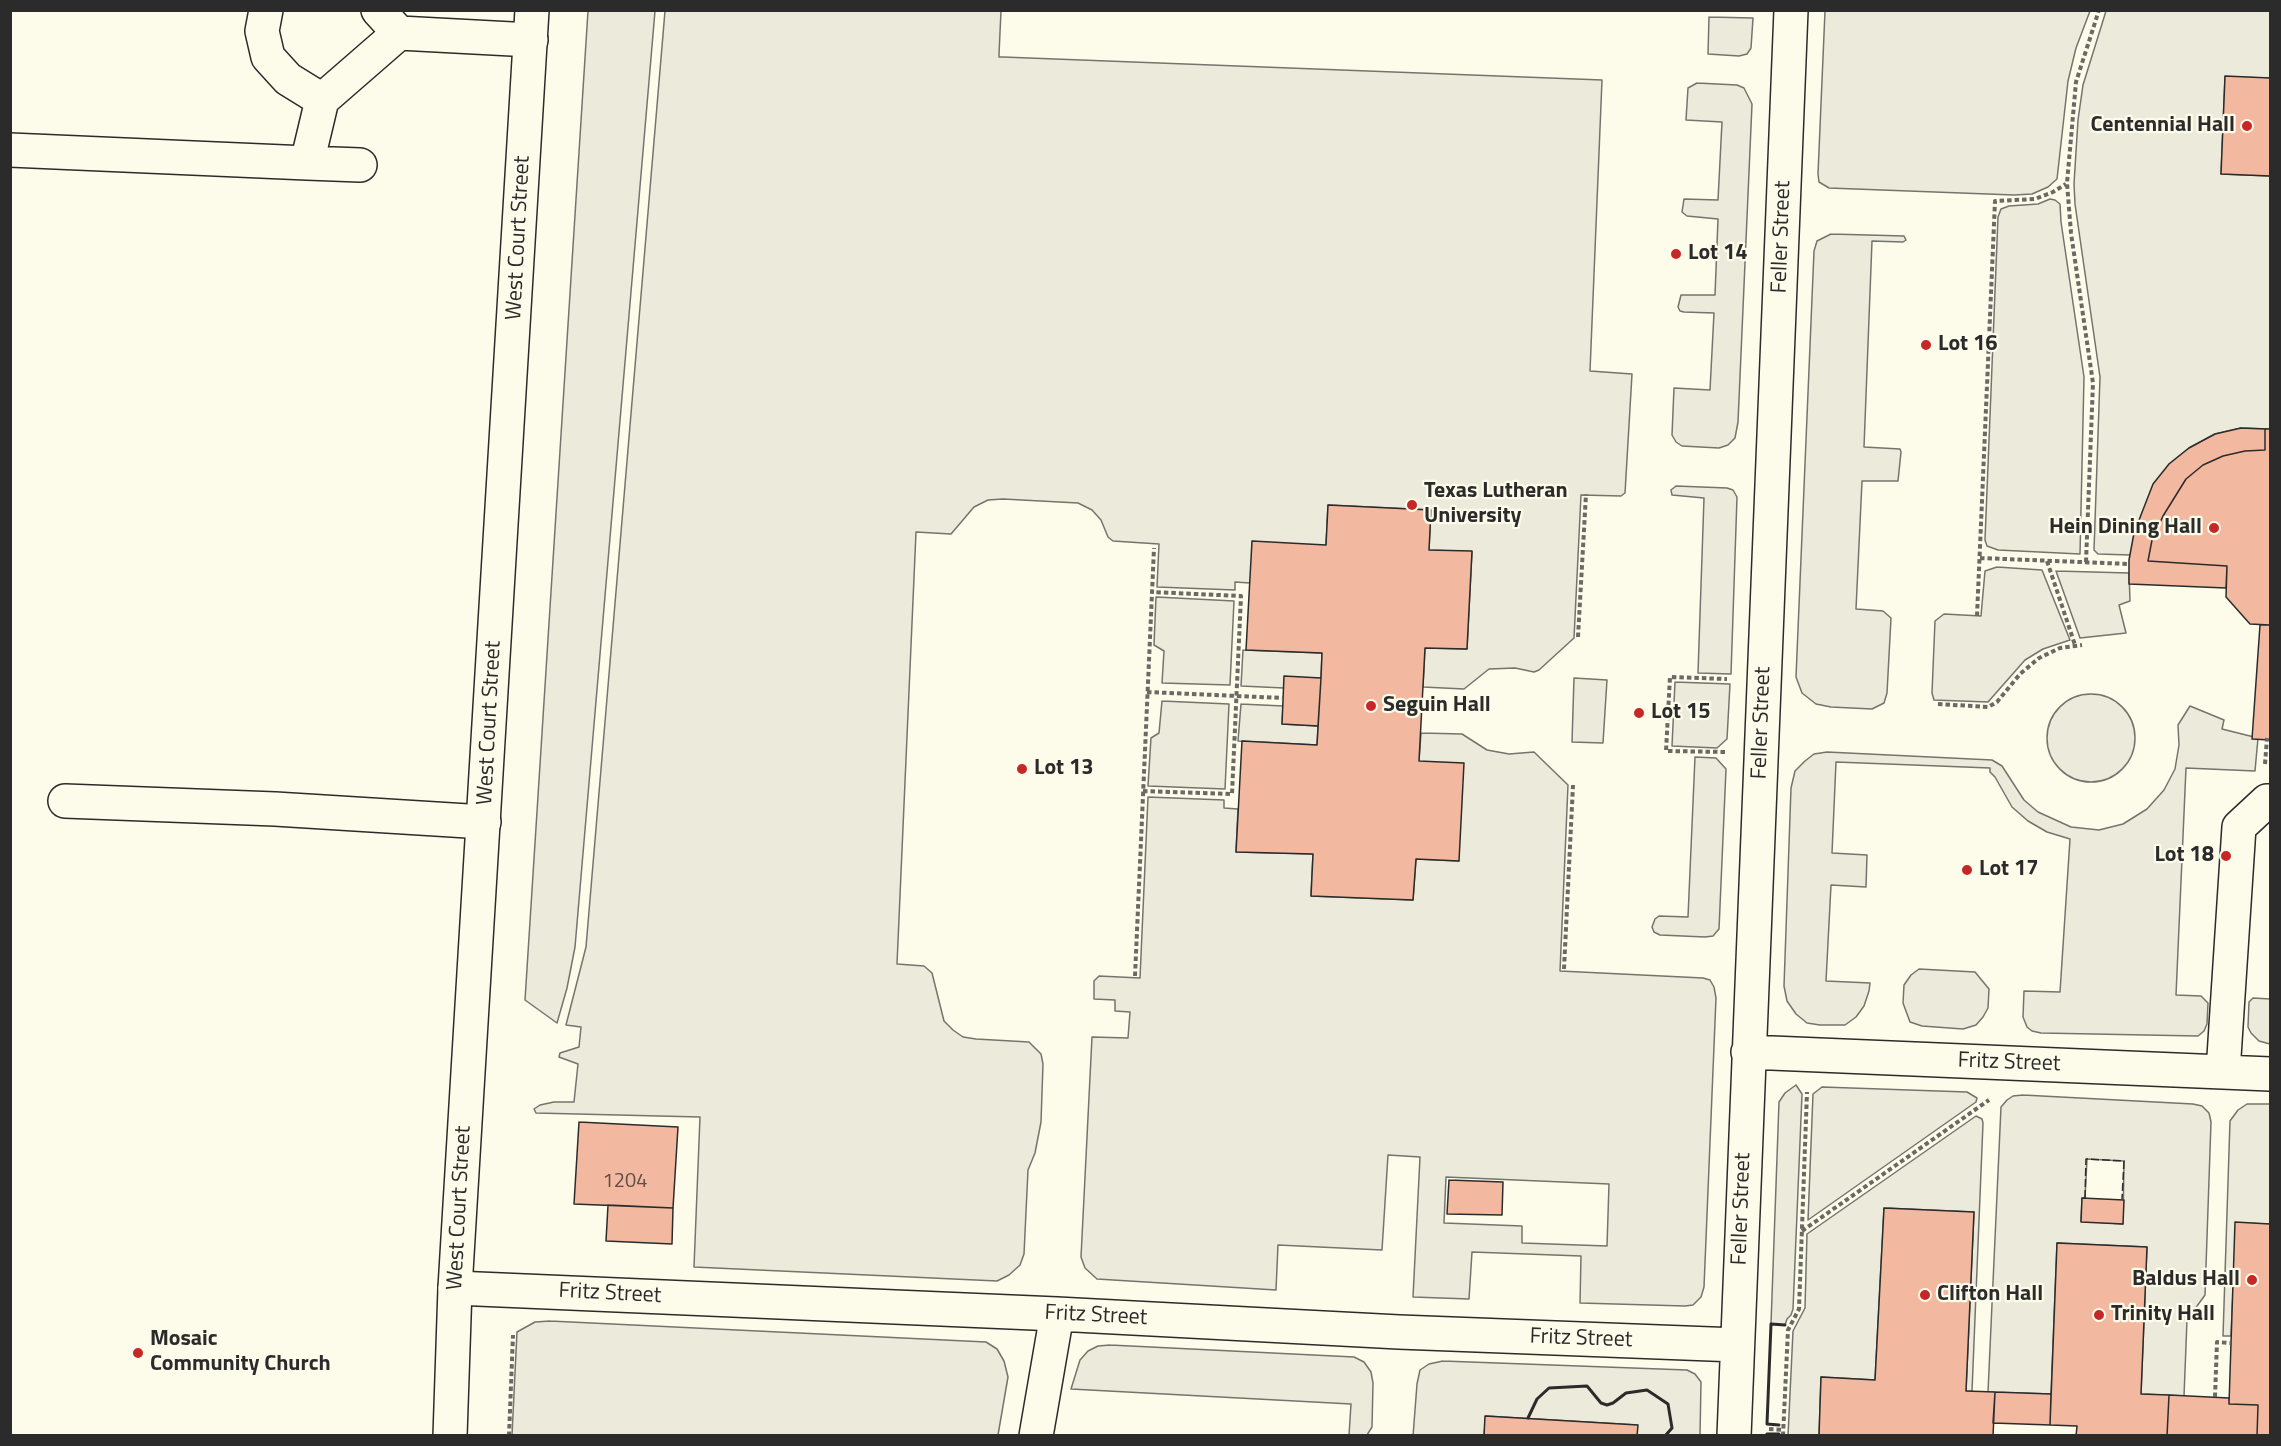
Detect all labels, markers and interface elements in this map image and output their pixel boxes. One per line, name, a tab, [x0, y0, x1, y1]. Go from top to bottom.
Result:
place label: Centennial Hall	[2091, 113, 2235, 139]
marker: Centennial Hall	[2240, 119, 2254, 133]
street label: West Court Street	[502, 155, 536, 321]
street label: Feller Street	[1767, 180, 1797, 294]
place label: Lot 14	[1688, 241, 1748, 267]
marker: Lot 14	[1669, 247, 1683, 261]
place label: Lot 16	[1938, 332, 1998, 358]
marker: Lot 16	[1919, 338, 1933, 352]
place label: Texas Lutheran University	[1424, 479, 1568, 530]
marker: Texas Lutheran University	[1405, 498, 1419, 512]
place label: Hein Dining Hall	[2049, 515, 2202, 541]
marker: Hein Dining Hall	[2207, 521, 2221, 535]
street label: West Court Street	[473, 640, 507, 806]
street label: Feller Street	[1747, 666, 1777, 780]
place label: Seguin Hall	[1383, 693, 1491, 719]
marker: Seguin Hall	[1364, 699, 1378, 713]
place label: Lot 15	[1651, 700, 1711, 726]
marker: Lot 15	[1632, 706, 1646, 720]
place label: Lot 13	[1034, 756, 1094, 782]
marker: Lot 13	[1015, 762, 1029, 776]
place label: Lot 18	[2154, 843, 2214, 869]
marker: Lot 18	[2219, 849, 2233, 863]
place label: Lot 17	[1979, 857, 2039, 883]
marker: Lot 17	[1960, 863, 1974, 877]
street label: Fritz Street	[1957, 1048, 2061, 1078]
street label: West Court Street	[443, 1125, 477, 1291]
street label: Feller Street	[1727, 1152, 1757, 1266]
house number: 1204	[603, 1170, 647, 1194]
place label: Baldus Hall	[2132, 1267, 2240, 1293]
marker: Baldus Hall	[2245, 1273, 2259, 1287]
street label: Fritz Street	[558, 1278, 662, 1310]
place label: Clifton Hall	[1937, 1282, 2043, 1308]
marker: Clifton Hall	[1918, 1288, 1932, 1302]
street label: Fritz Street	[1044, 1300, 1148, 1332]
place label: Trinity Hall	[2111, 1302, 2215, 1328]
marker: Trinity Hall	[2092, 1308, 2106, 1322]
street label: Fritz Street	[1529, 1324, 1633, 1354]
place label: Mosaic Community Church	[150, 1327, 331, 1378]
marker: Mosaic Community Church	[131, 1346, 145, 1360]

